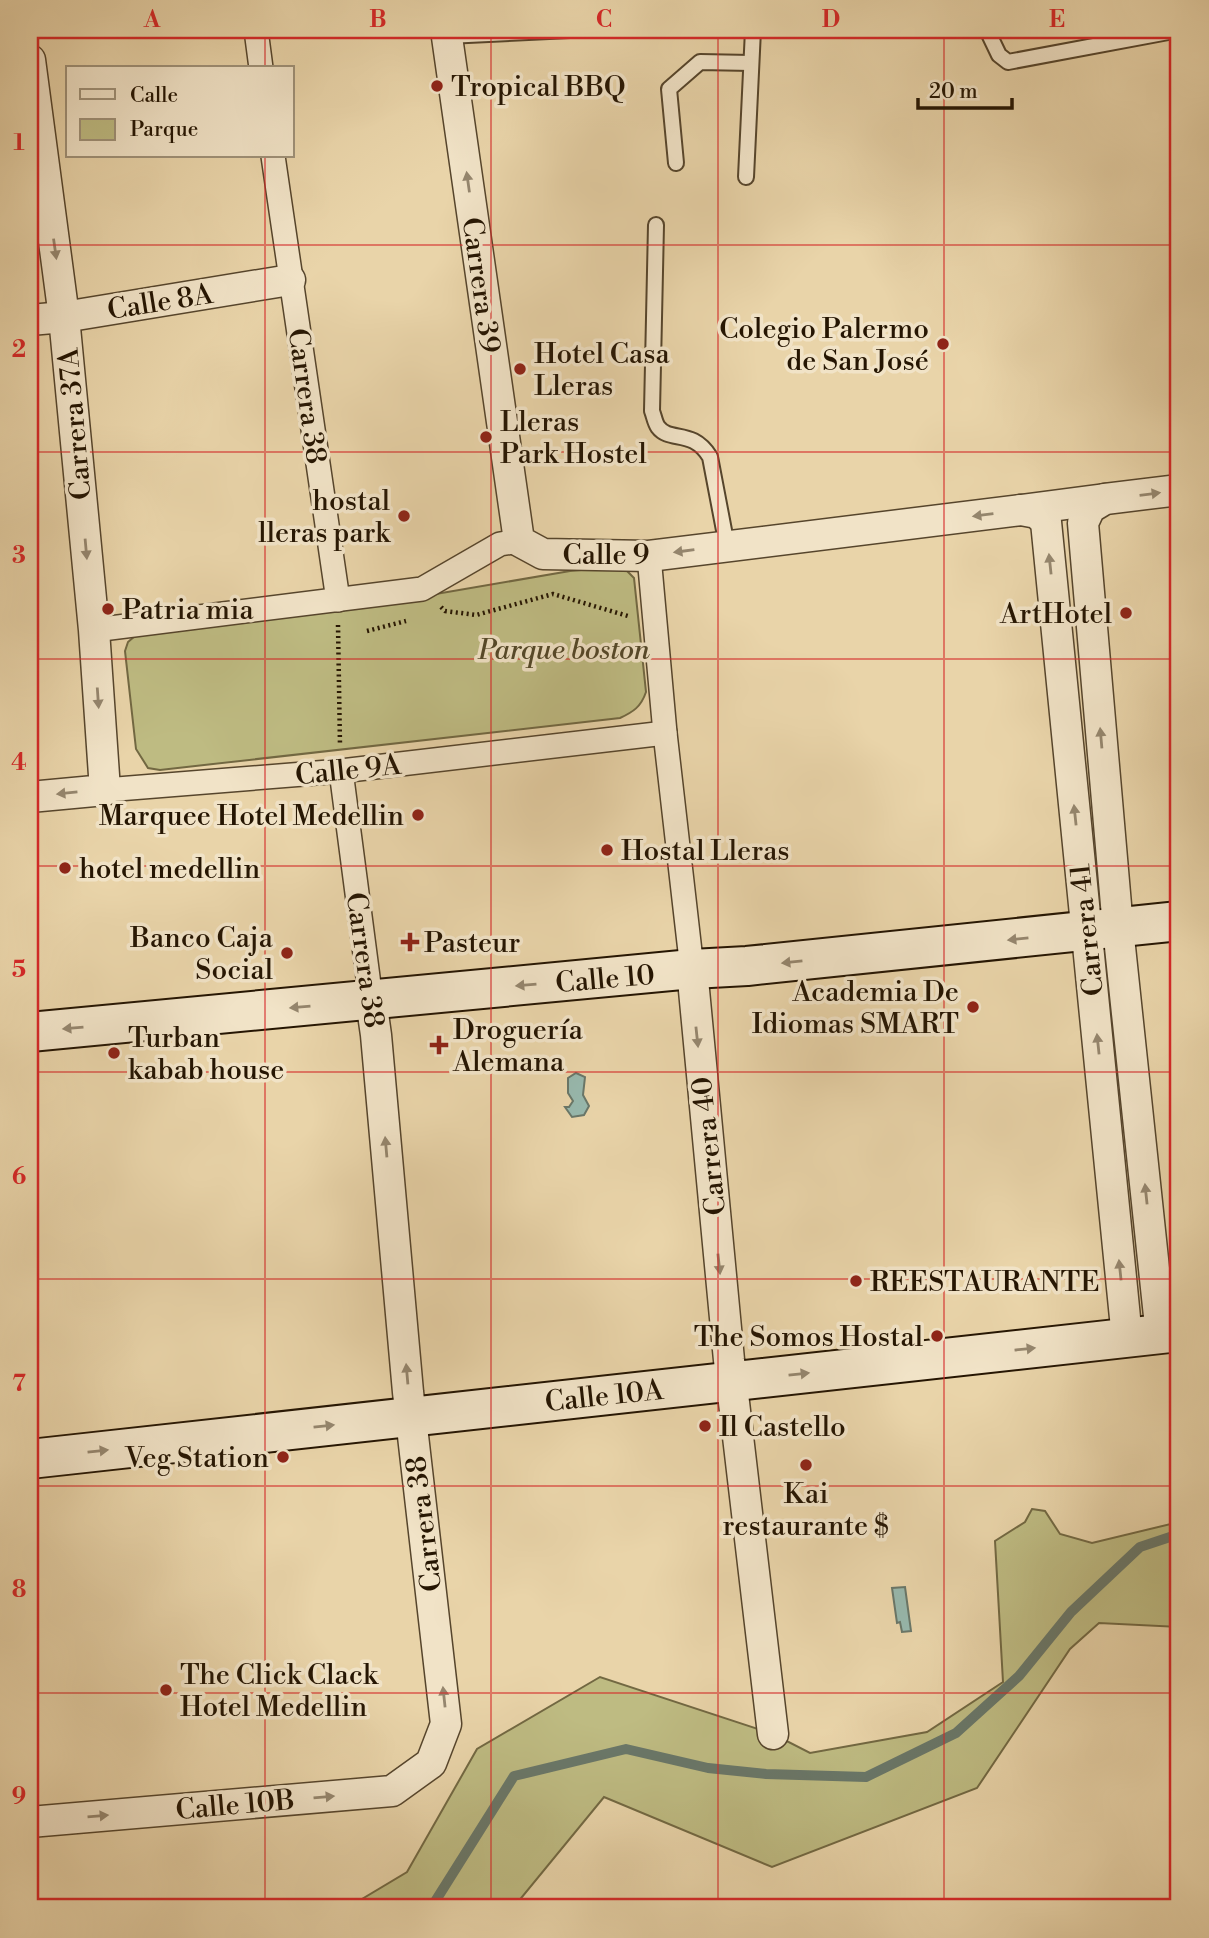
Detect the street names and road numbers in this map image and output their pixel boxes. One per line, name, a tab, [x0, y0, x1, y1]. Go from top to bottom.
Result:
street label: Carrera 39	[454, 215, 507, 355]
street label: Calle 8A	[105, 277, 216, 328]
street label: Carrera 38	[280, 326, 333, 466]
street label: Carrera 37A	[51, 346, 100, 501]
street label: Calle 9	[563, 538, 649, 573]
street label: Calle 9A	[294, 747, 404, 793]
street label: Carrera 41	[1063, 862, 1112, 998]
street label: Carrera 38	[338, 890, 391, 1030]
street label: Calle 10	[554, 958, 656, 1001]
street label: Carrera 40	[685, 1075, 734, 1217]
street label: Calle 10A	[543, 1373, 666, 1420]
street label: Carrera 38	[399, 1454, 450, 1594]
street label: Calle 10B	[174, 1783, 296, 1828]

